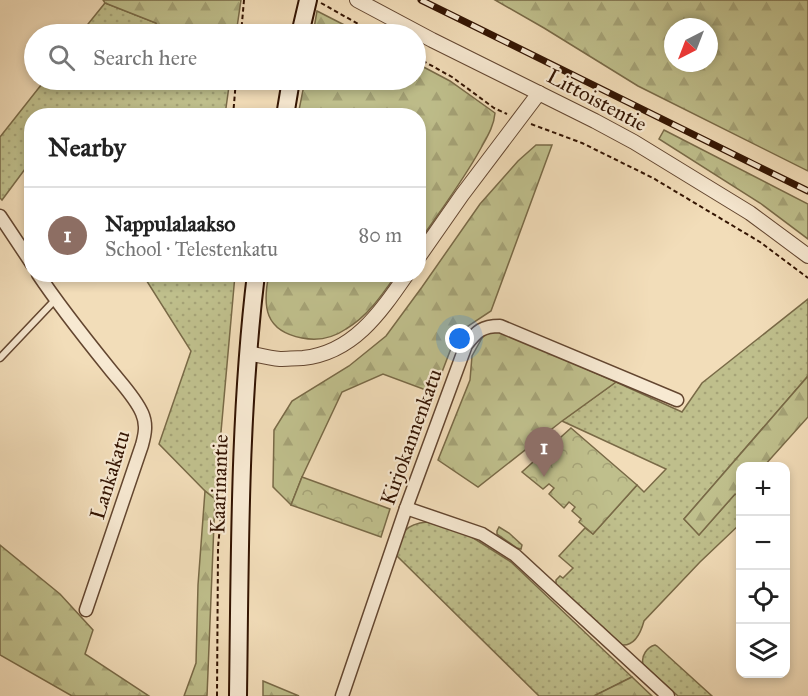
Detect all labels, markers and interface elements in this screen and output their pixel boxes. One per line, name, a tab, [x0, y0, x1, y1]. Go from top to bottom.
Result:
north arrow	[664, 18, 718, 72]
search box	[24, 24, 426, 90]
icon: search	[45, 41, 78, 74]
text: Search here	[93, 44, 197, 71]
street label: Littoistentie	[543, 63, 652, 137]
text: Nearby	[48, 131, 126, 163]
text: Nappulalaakso	[105, 210, 235, 237]
text: 1	[64, 223, 71, 247]
text: 80 m	[359, 223, 402, 247]
text: School · Telestenkatu	[105, 237, 278, 261]
your location	[445, 324, 474, 353]
street label: Kirjokannenkatu	[374, 365, 448, 509]
street label: Lankakatu	[84, 427, 136, 523]
pin: 1	[524, 428, 564, 477]
street label: Kaarinantie	[204, 434, 234, 534]
map controls	[736, 462, 790, 678]
button: +	[736, 462, 790, 516]
button: −	[736, 516, 790, 570]
button: locate	[736, 570, 790, 624]
button: layers	[736, 624, 790, 678]

